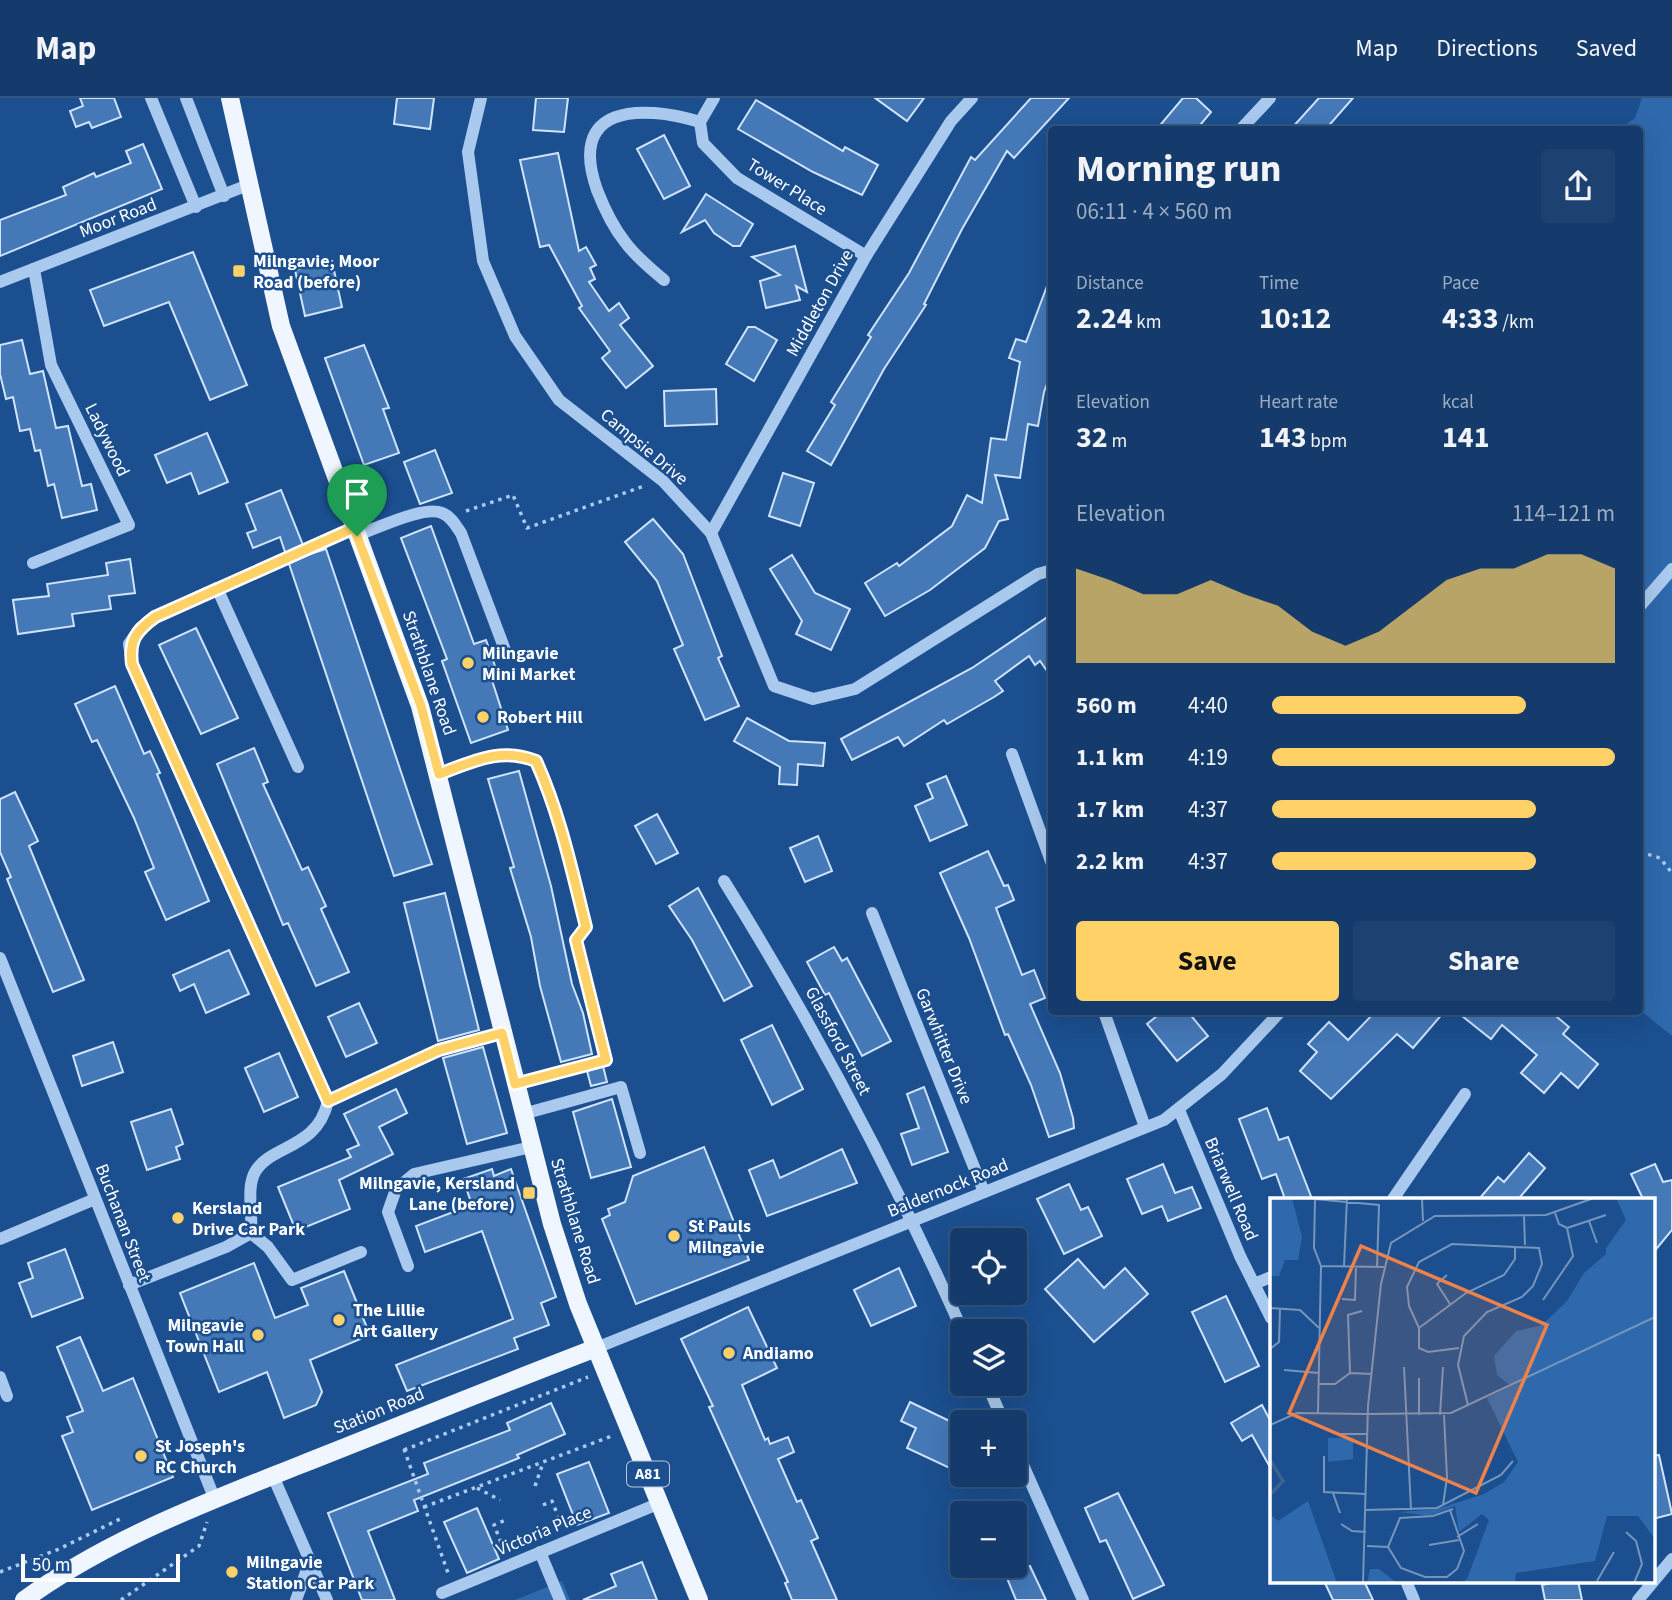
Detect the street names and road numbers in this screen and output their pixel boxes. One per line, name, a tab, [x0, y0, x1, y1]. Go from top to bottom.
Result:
street label: Tower Place	[742, 152, 832, 222]
street label: Moor Road	[76, 192, 160, 244]
street label: Middleton Drive	[780, 245, 860, 361]
street label: Ladywood	[79, 399, 135, 481]
street label: Campsie Drive	[595, 403, 693, 491]
street label: Strathblane Road	[396, 607, 462, 739]
street label: Glassford Street	[799, 982, 877, 1100]
street label: Garwhitter Drive	[909, 984, 979, 1108]
street label: Briarwell Road	[1198, 1133, 1264, 1245]
street label: Baldernock Road	[884, 1152, 1012, 1224]
street label: Strathblane Road	[544, 1155, 606, 1287]
street label: Buchanan Street	[89, 1160, 157, 1286]
street label: Station Road	[330, 1381, 428, 1441]
road number: A81	[627, 1462, 669, 1486]
street label: Victoria Place	[493, 1500, 596, 1562]

